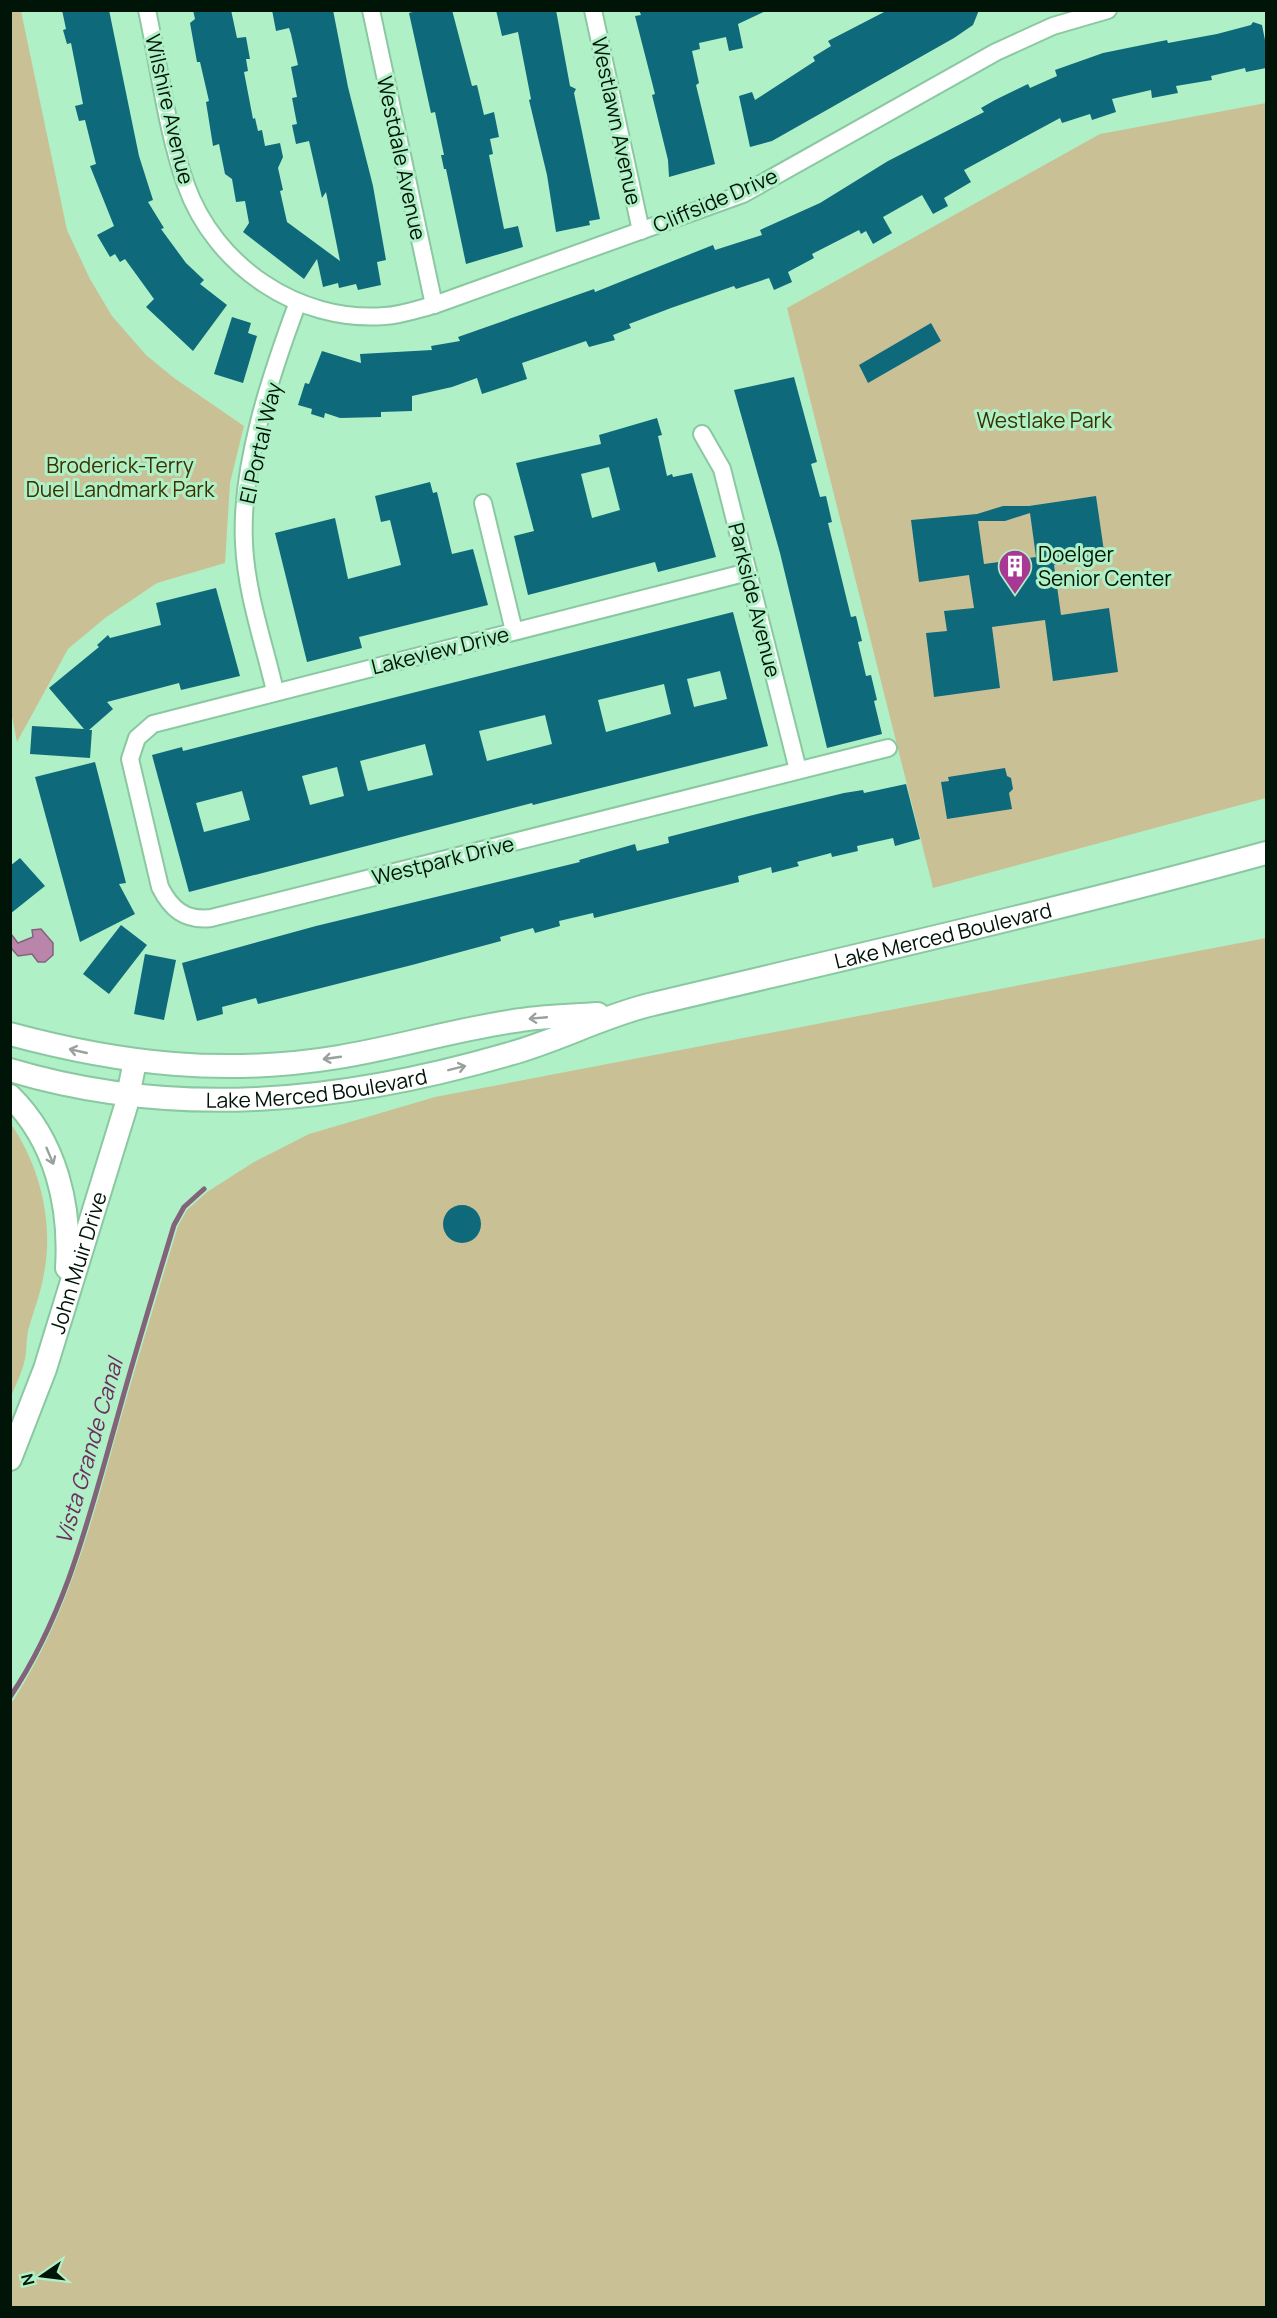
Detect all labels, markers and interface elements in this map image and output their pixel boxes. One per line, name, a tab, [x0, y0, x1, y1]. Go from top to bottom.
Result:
street label: Wilshire Avenue	[139, 31, 201, 187]
street label: Westlawn Avenue	[586, 34, 648, 208]
street label: Westdale Avenue	[371, 73, 433, 243]
street label: Cliffside Drive	[648, 161, 782, 239]
street label: El Portal Way	[232, 380, 288, 506]
park label: Westlake Park	[976, 406, 1112, 434]
park label: Broderick-Terry Duel Landmark Park	[26, 451, 215, 503]
street label: Parkside Avenue	[722, 520, 788, 680]
place label: Doelger Senior Center	[1038, 540, 1172, 592]
building icon: Doelger Senior Center	[997, 548, 1033, 595]
street label: Lakeview Drive	[368, 619, 512, 681]
street label: Westpark Drive	[369, 829, 517, 891]
street label: Lake Merced Boulevard	[831, 895, 1055, 975]
one-way arrow	[528, 1013, 548, 1024]
one-way arrow	[68, 1044, 87, 1056]
one-way arrow	[323, 1053, 343, 1064]
one-way arrow	[447, 1061, 466, 1073]
street label: Lake Merced Boulevard	[206, 1062, 430, 1114]
one-way arrow	[45, 1146, 56, 1165]
street label: John Muir Drive	[43, 1188, 113, 1337]
water label: Vista Grande Canal	[48, 1352, 131, 1547]
north arrow	[12, 2246, 72, 2306]
text: N	[15, 2271, 40, 2288]

